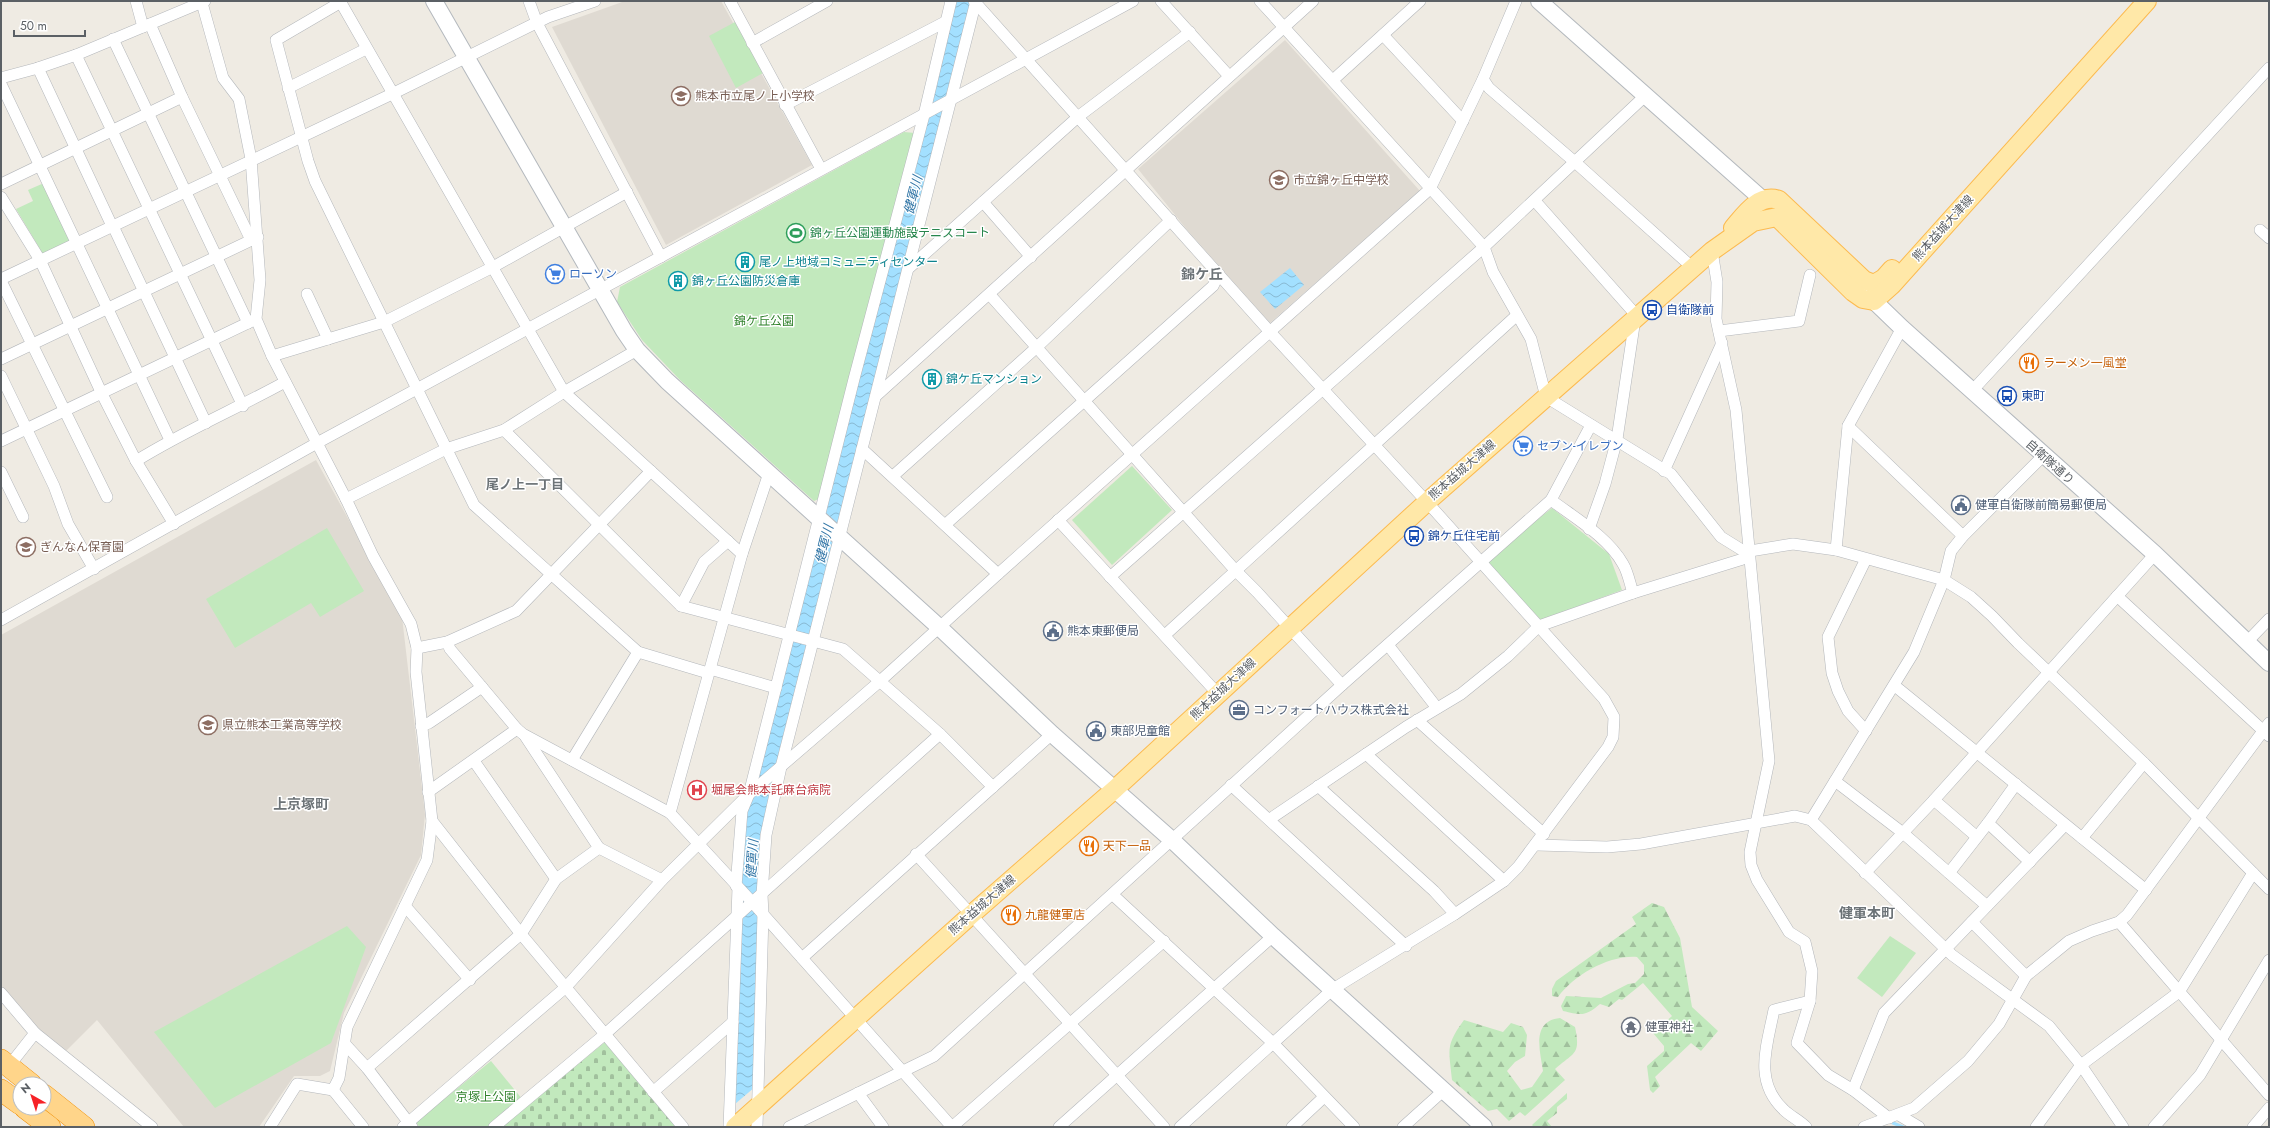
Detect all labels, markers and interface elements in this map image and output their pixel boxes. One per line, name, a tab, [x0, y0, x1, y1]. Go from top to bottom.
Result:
scale bar	[14, 12, 85, 38]
text: 50 m	[20, 17, 47, 35]
school or university icon: 熊本市立尾ノ上小学校	[670, 85, 692, 107]
place label: 熊本市立尾ノ上小学校	[695, 87, 815, 105]
school or university icon: 市立錦ヶ丘中学校	[1268, 169, 1290, 191]
place label: 市立錦ヶ丘中学校	[1293, 171, 1389, 189]
water label: 健軍川	[899, 172, 927, 216]
street label: 熊本益城大津線	[1908, 191, 1978, 265]
sports icon: 錦ヶ丘公園運動施設テニスコート	[785, 222, 807, 244]
place label: 錦ヶ丘公園運動施設テニスコート	[810, 224, 990, 242]
building icon: 尾ノ上地域コミュニティセンター	[734, 251, 756, 273]
place label: 尾ノ上地域コミュニティセンター	[759, 253, 938, 271]
supermarket icon: ローソン	[544, 263, 566, 285]
district label: 錦ケ丘	[1181, 264, 1223, 284]
place label: ローソン	[569, 265, 617, 283]
building icon: 錦ヶ丘公園防災倉庫	[667, 270, 689, 292]
place label: 錦ヶ丘公園防災倉庫	[692, 272, 800, 290]
bus stop icon: 自衛隊前	[1641, 299, 1663, 321]
place label: 自衛隊前	[1666, 301, 1714, 319]
park label: 錦ケ丘公園	[734, 312, 794, 330]
restaurant icon: ラーメン一風堂	[2018, 352, 2040, 374]
place label: ラーメン一風堂	[2043, 354, 2127, 372]
building icon: 錦ケ丘マンション	[921, 368, 943, 390]
place label: 錦ケ丘マンション	[946, 370, 1042, 388]
bus stop icon: 東町	[1996, 385, 2018, 407]
place label: 東町	[2021, 387, 2045, 405]
supermarket icon: セブン-イレブン	[1512, 435, 1534, 457]
street label: 自衛隊通り	[2022, 435, 2078, 489]
street label: 熊本益城大津線	[1424, 436, 1500, 504]
place label: セブン-イレブン	[1537, 437, 1624, 455]
district label: 尾ノ上一丁目	[486, 475, 564, 494]
public building icon: 健軍自衛隊前簡易郵便局	[1950, 494, 1972, 516]
place label: 健軍自衛隊前簡易郵便局	[1975, 496, 2107, 514]
water label: 健軍川	[810, 521, 838, 565]
bus stop icon: 錦ケ丘住宅前	[1403, 525, 1425, 547]
place label: 錦ケ丘住宅前	[1428, 527, 1500, 545]
school or university icon: ぎんなん保育園	[15, 536, 37, 558]
place label: ぎんなん保育園	[40, 538, 124, 556]
public building icon: 熊本東郵便局	[1042, 620, 1064, 642]
place label: 熊本東郵便局	[1067, 622, 1139, 640]
street label: 熊本益城大津線	[1186, 654, 1260, 724]
office icon: コンフォートハウス株式会社	[1228, 699, 1250, 721]
place label: コンフォートハウス株式会社	[1253, 701, 1409, 719]
school or university icon: 県立熊本工業高等学校	[197, 714, 219, 736]
place label: 県立熊本工業高等学校	[222, 716, 342, 734]
public building icon: 東部児童館	[1085, 720, 1107, 742]
place label: 東部児童館	[1110, 722, 1170, 740]
hospital icon: 堀尾会熊本託麻台病院	[686, 779, 708, 801]
place label: 堀尾会熊本託麻台病院	[711, 781, 831, 799]
district label: 上京塚町	[273, 794, 329, 814]
restaurant icon: 天下一品	[1078, 835, 1100, 857]
water label: 健軍川	[741, 837, 763, 879]
place label: 天下一品	[1103, 837, 1151, 855]
street label: 熊本益城大津線	[944, 871, 1020, 939]
district label: 健軍本町	[1839, 903, 1895, 923]
restaurant icon: 九龍健軍店	[1000, 904, 1022, 926]
place label: 九龍健軍店	[1025, 906, 1085, 924]
temple icon: 健軍神社	[1620, 1016, 1642, 1038]
place label: 健軍神社	[1645, 1018, 1693, 1036]
north arrow	[12, 1076, 52, 1116]
text: N	[17, 1079, 34, 1097]
park label: 京塚上公園	[456, 1088, 516, 1106]

